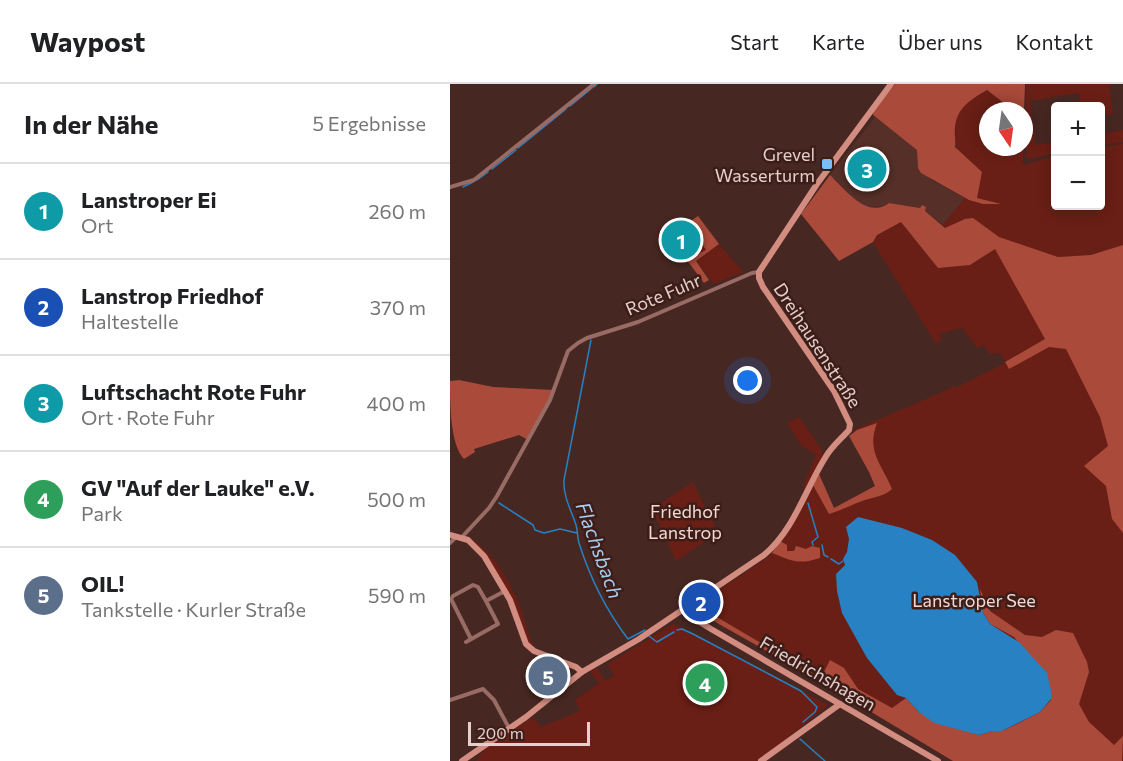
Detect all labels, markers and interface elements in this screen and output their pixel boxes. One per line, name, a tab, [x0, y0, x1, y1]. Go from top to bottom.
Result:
text: Waypost	[30, 24, 145, 58]
text: Start	[730, 29, 779, 54]
text: Karte	[812, 29, 865, 54]
text: Über uns	[898, 29, 982, 54]
text: Kontakt	[1015, 29, 1093, 54]
north arrow	[979, 102, 1033, 156]
map controls	[1051, 102, 1105, 210]
button: +	[1051, 102, 1105, 156]
text: In der Nähe	[24, 108, 159, 139]
text: 5 Ergebnisse	[312, 111, 426, 135]
place label: Grevel Wasserturm	[715, 143, 815, 186]
pin: 3	[848, 146, 886, 191]
button: −	[1051, 156, 1105, 210]
marker: Grevel Wasserturm	[820, 157, 834, 171]
text: Lanstroper Ei	[81, 186, 217, 213]
text: 1	[39, 199, 48, 223]
text: 260 m	[368, 199, 426, 223]
text: Ort	[81, 213, 114, 237]
pin: 1	[662, 218, 700, 262]
street label: Rote Fuhr	[622, 268, 704, 320]
street label: Dreihausenstraße	[769, 278, 867, 412]
text: Lanstrop Friedhof	[81, 282, 264, 309]
text: 2	[38, 295, 49, 319]
text: 370 m	[370, 295, 426, 319]
text: Haltestelle	[81, 309, 179, 333]
your location	[733, 366, 762, 395]
text: Luftschacht Rote Fuhr	[81, 378, 306, 405]
text: 3	[38, 391, 49, 415]
text: 400 m	[367, 391, 426, 415]
text: Ort · Rote Fuhr	[81, 405, 215, 429]
text: GV "Auf der Lauke" e.V.	[81, 474, 314, 501]
text: 4	[37, 487, 50, 511]
text: 500 m	[367, 487, 426, 511]
water label: Flachsbach	[571, 498, 629, 602]
park label: Friedhof Lanstrop	[648, 500, 722, 543]
text: Park	[81, 501, 123, 525]
text: OIL!	[81, 570, 124, 597]
pin: 2	[682, 580, 720, 624]
text: 5	[38, 583, 49, 607]
text: 590 m	[368, 583, 426, 607]
park label: Lanstroper See	[912, 589, 1036, 611]
text: Tankstelle · Kurler Straße	[81, 597, 306, 621]
street label: Friedrichshagen	[756, 631, 880, 715]
pin: 5	[528, 654, 568, 698]
pin: 4	[686, 660, 724, 706]
scale bar	[468, 719, 590, 746]
text: 200 m	[477, 723, 524, 742]

